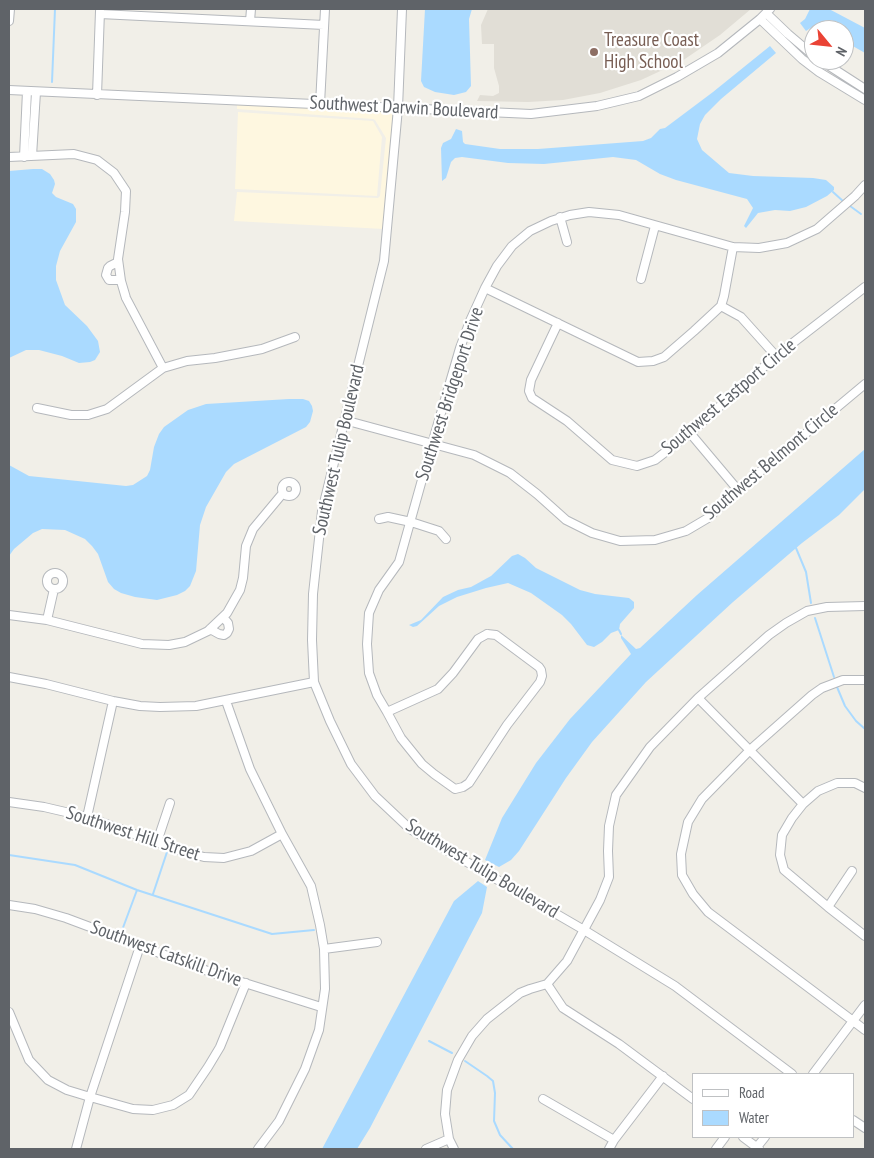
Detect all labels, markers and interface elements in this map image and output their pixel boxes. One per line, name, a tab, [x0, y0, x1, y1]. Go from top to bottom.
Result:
north arrow	[804, 20, 854, 70]
place label: Treasure Coast High School	[604, 30, 699, 74]
text: N	[832, 44, 851, 59]
marker: Treasure Coast High School	[588, 46, 600, 58]
street label: Southwest Darwin Boulevard	[309, 92, 499, 124]
street label: Southwest Bridgeport Drive	[411, 304, 489, 484]
street label: Southwest Eastport Circle	[657, 334, 801, 460]
street label: Southwest Tulip Boulevard	[308, 362, 370, 538]
street label: Southwest Belmont Circle	[699, 399, 843, 525]
street label: Southwest Hill Street	[63, 802, 203, 866]
street label: Southwest Tulip Boulevard	[401, 814, 563, 924]
street label: Southwest Catskill Drive	[87, 916, 245, 992]
legend	[692, 1073, 854, 1138]
text: Road	[739, 1083, 765, 1102]
text: Water	[739, 1108, 769, 1127]

